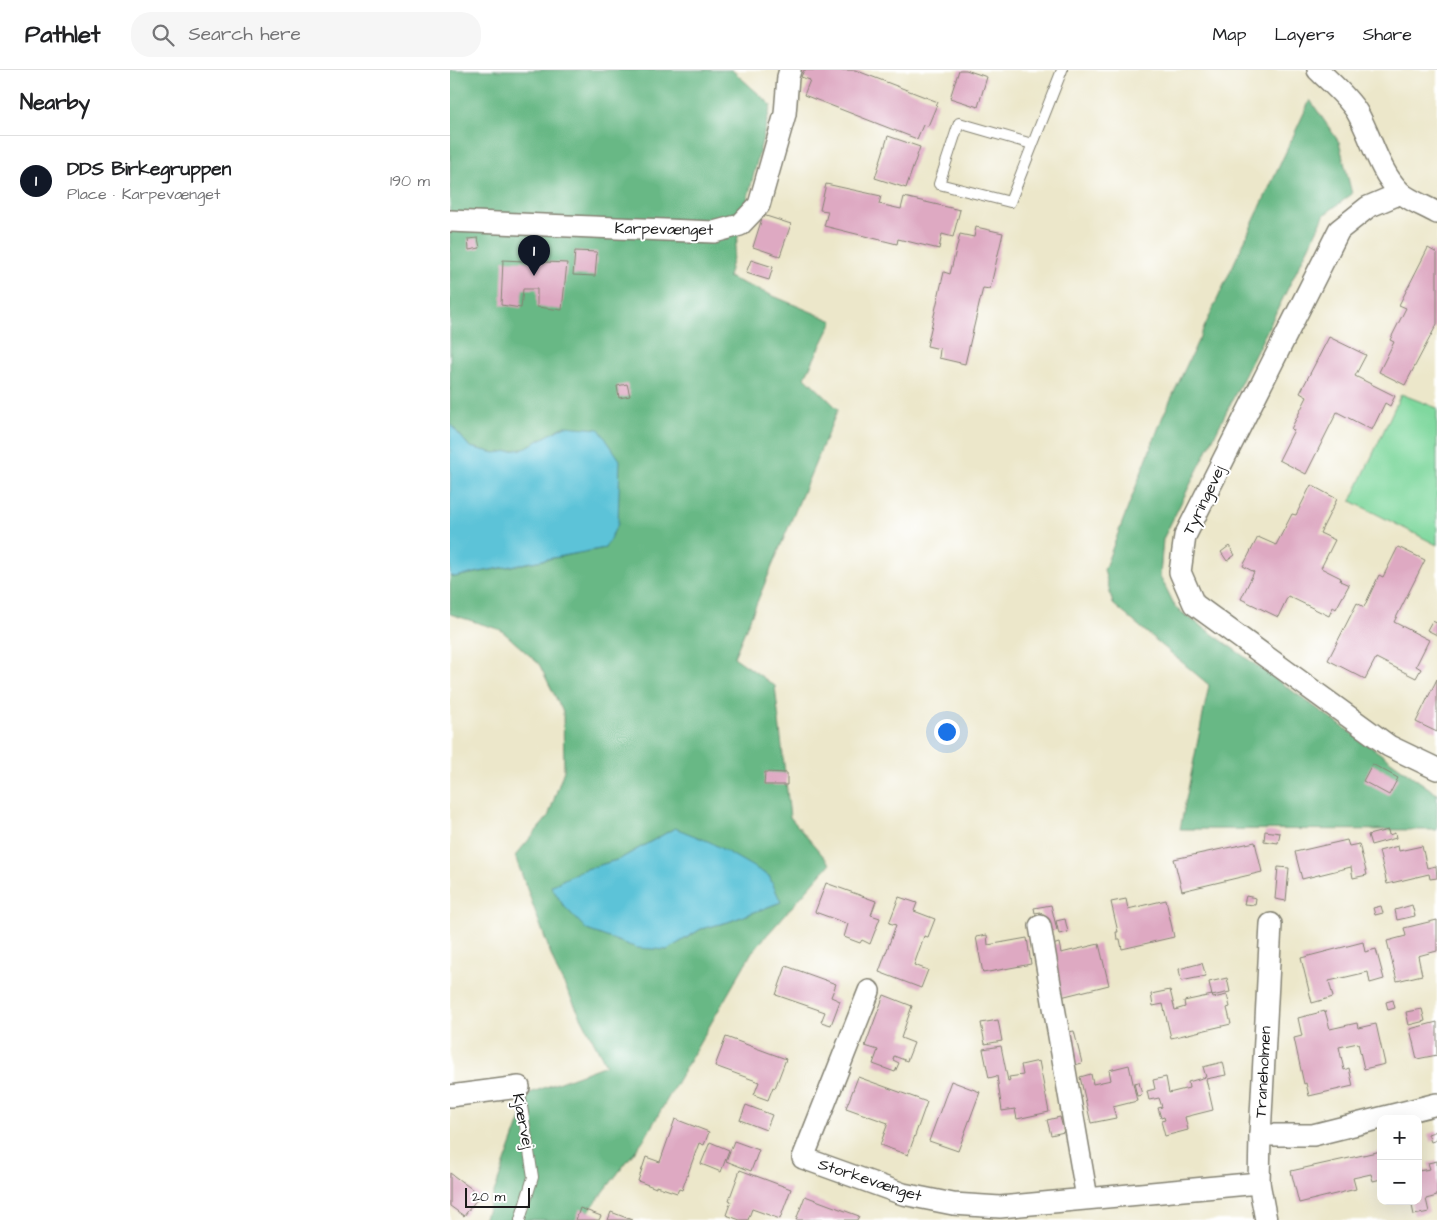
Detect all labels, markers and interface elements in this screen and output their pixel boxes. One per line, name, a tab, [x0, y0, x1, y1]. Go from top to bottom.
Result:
search box	[131, 12, 481, 57]
text: Pathlet	[25, 18, 101, 52]
icon: search	[149, 21, 177, 49]
text: Search here	[189, 21, 301, 48]
text: Map	[1212, 22, 1246, 47]
text: Layers	[1274, 22, 1335, 47]
text: Share	[1363, 22, 1412, 47]
text: Nearby	[20, 88, 90, 117]
text: DDS Birkegruppen	[67, 156, 231, 183]
text: 1	[35, 170, 37, 192]
text: 190 m	[390, 170, 430, 192]
text: Place · Karpevænget	[67, 183, 220, 205]
street label: Karpevænget	[614, 217, 714, 242]
pin: 1	[518, 235, 550, 276]
street label: Tyringevej	[1178, 461, 1231, 539]
your location	[934, 719, 960, 745]
street label: Traneholmen	[1250, 1025, 1276, 1119]
street label: Kjærvej	[507, 1091, 539, 1151]
map controls	[1377, 1115, 1422, 1205]
button: +	[1377, 1115, 1422, 1160]
street label: Storkevænget	[815, 1153, 925, 1208]
button: −	[1377, 1160, 1422, 1205]
scale bar	[465, 1185, 530, 1208]
text: 20 m	[472, 1187, 505, 1207]

